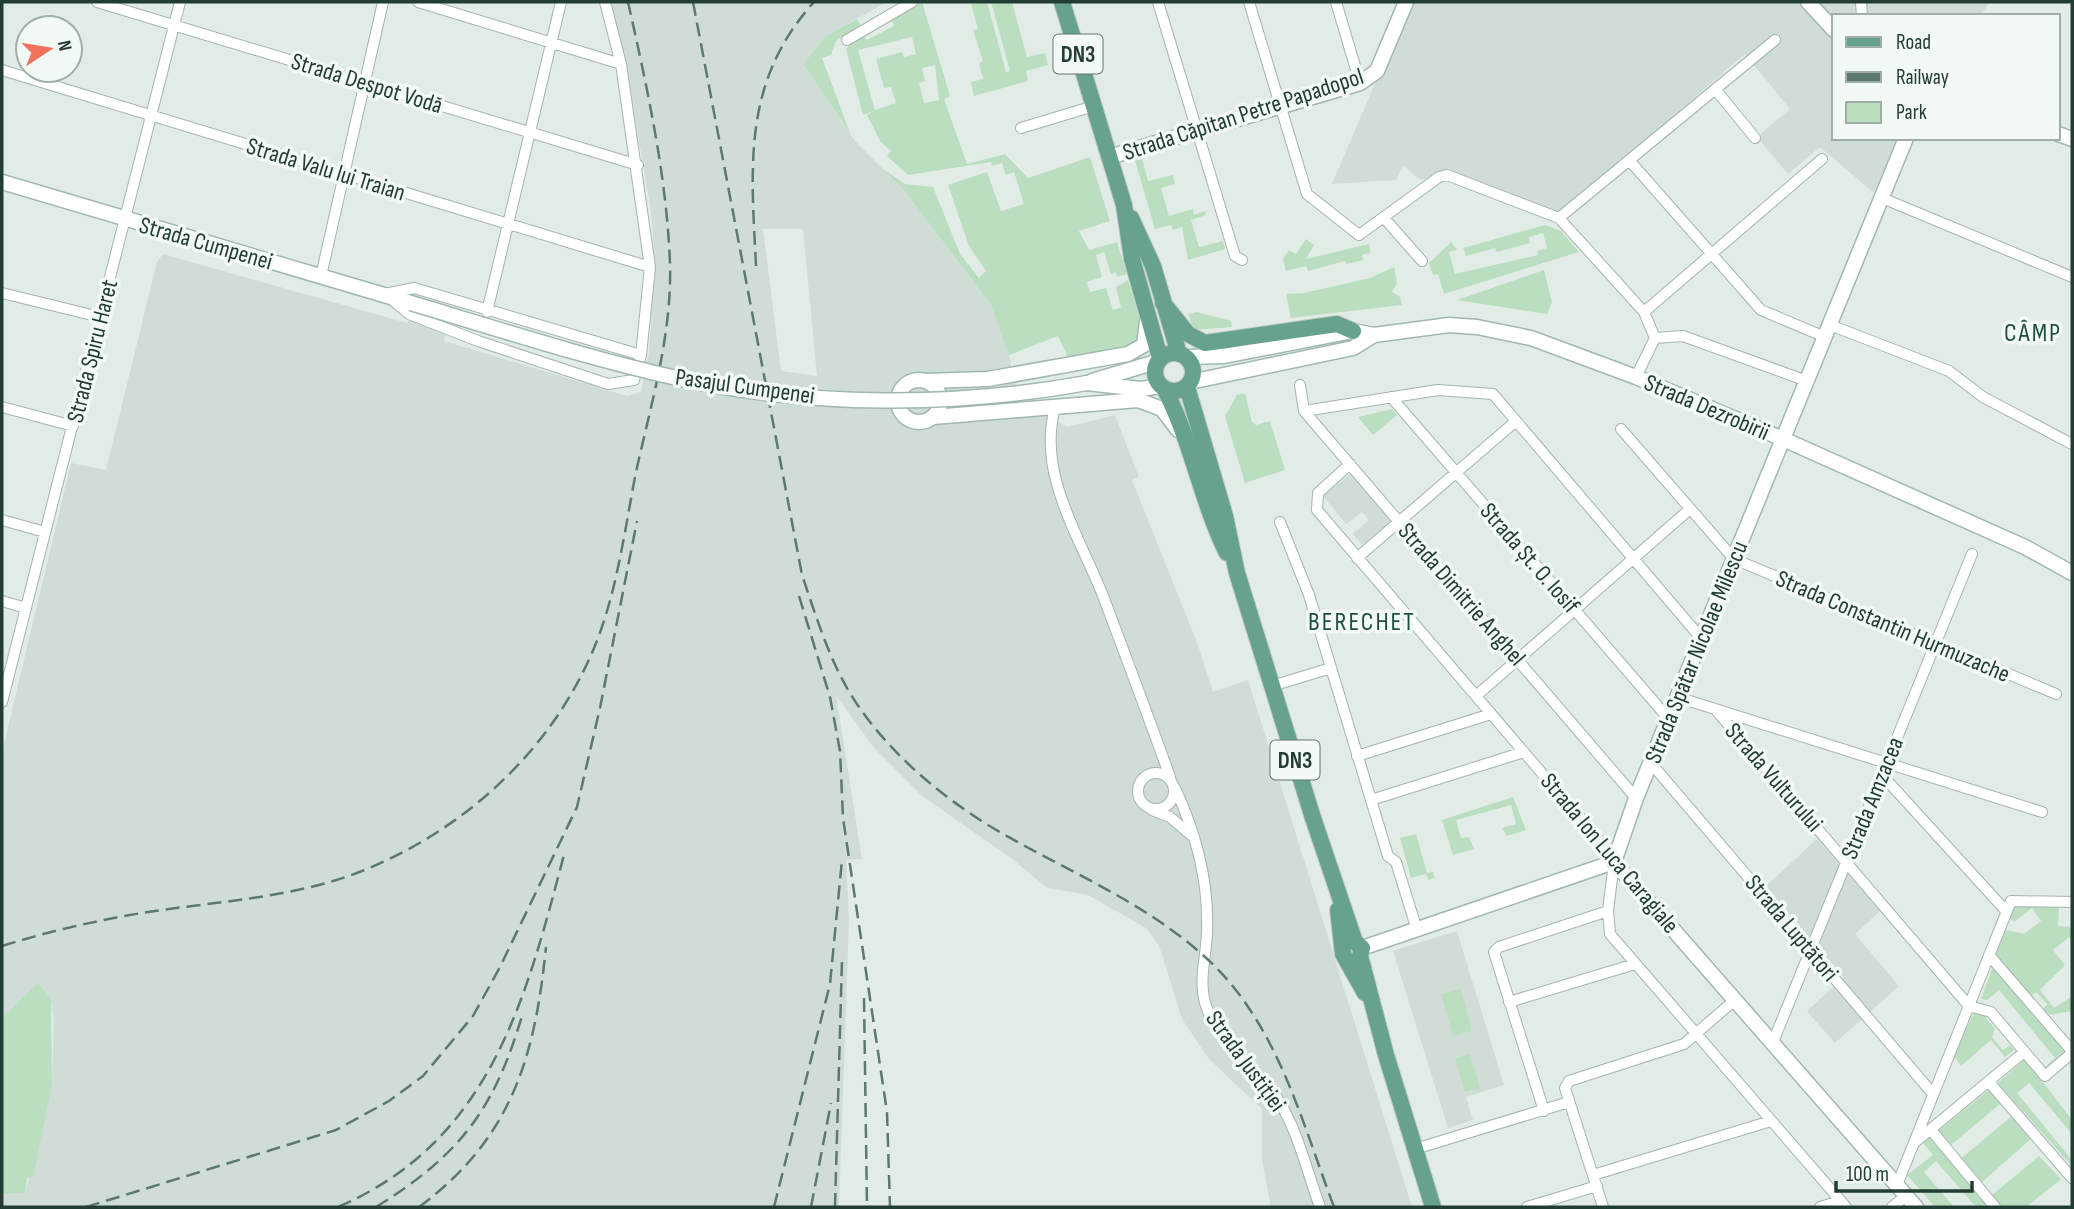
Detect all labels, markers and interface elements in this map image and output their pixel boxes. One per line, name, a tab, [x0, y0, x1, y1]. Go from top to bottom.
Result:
north arrow	[14, 14, 84, 84]
legend	[1832, 14, 2060, 140]
text: Road	[1896, 30, 1931, 55]
road number: DN3	[1054, 34, 1102, 74]
text: N	[52, 38, 76, 53]
street label: Strada Despot Vodă	[288, 47, 446, 120]
street label: Strada Căpitan Petre Papadopol	[1119, 62, 1367, 167]
text: Railway	[1896, 65, 1949, 90]
text: Park	[1896, 100, 1927, 125]
street label: Strada Valu lui Traian	[243, 132, 409, 207]
street label: Strada Cumpenei	[136, 211, 276, 276]
street label: Strada Spiru Haret	[61, 276, 124, 426]
district label: CÂMP	[2004, 318, 2062, 349]
street label: Pasajul Cumpenei	[673, 362, 816, 411]
street label: Strada Dezrobirii	[1640, 368, 1774, 447]
street label: Strada Șt. O. Iosif	[1474, 497, 1586, 620]
street label: Strada Dimitrie Anghel	[1392, 517, 1531, 672]
street label: Strada Spătar Nicolae Milescu	[1639, 537, 1754, 768]
street label: Strada Constantin Hurmuzache	[1771, 564, 2014, 689]
district label: BERECHET	[1308, 607, 1416, 638]
street label: Strada Vulturului	[1719, 717, 1829, 838]
street label: Strada Amzacea	[1835, 733, 1910, 863]
road number: DN3	[1270, 740, 1320, 780]
street label: Strada Ion Luca Caragiale	[1534, 767, 1685, 939]
street label: Strada Luptători	[1739, 869, 1845, 987]
street label: Strada Justiției	[1199, 1005, 1292, 1117]
scale bar	[1836, 1150, 1972, 1194]
text: 100 m	[1846, 1162, 1889, 1187]

